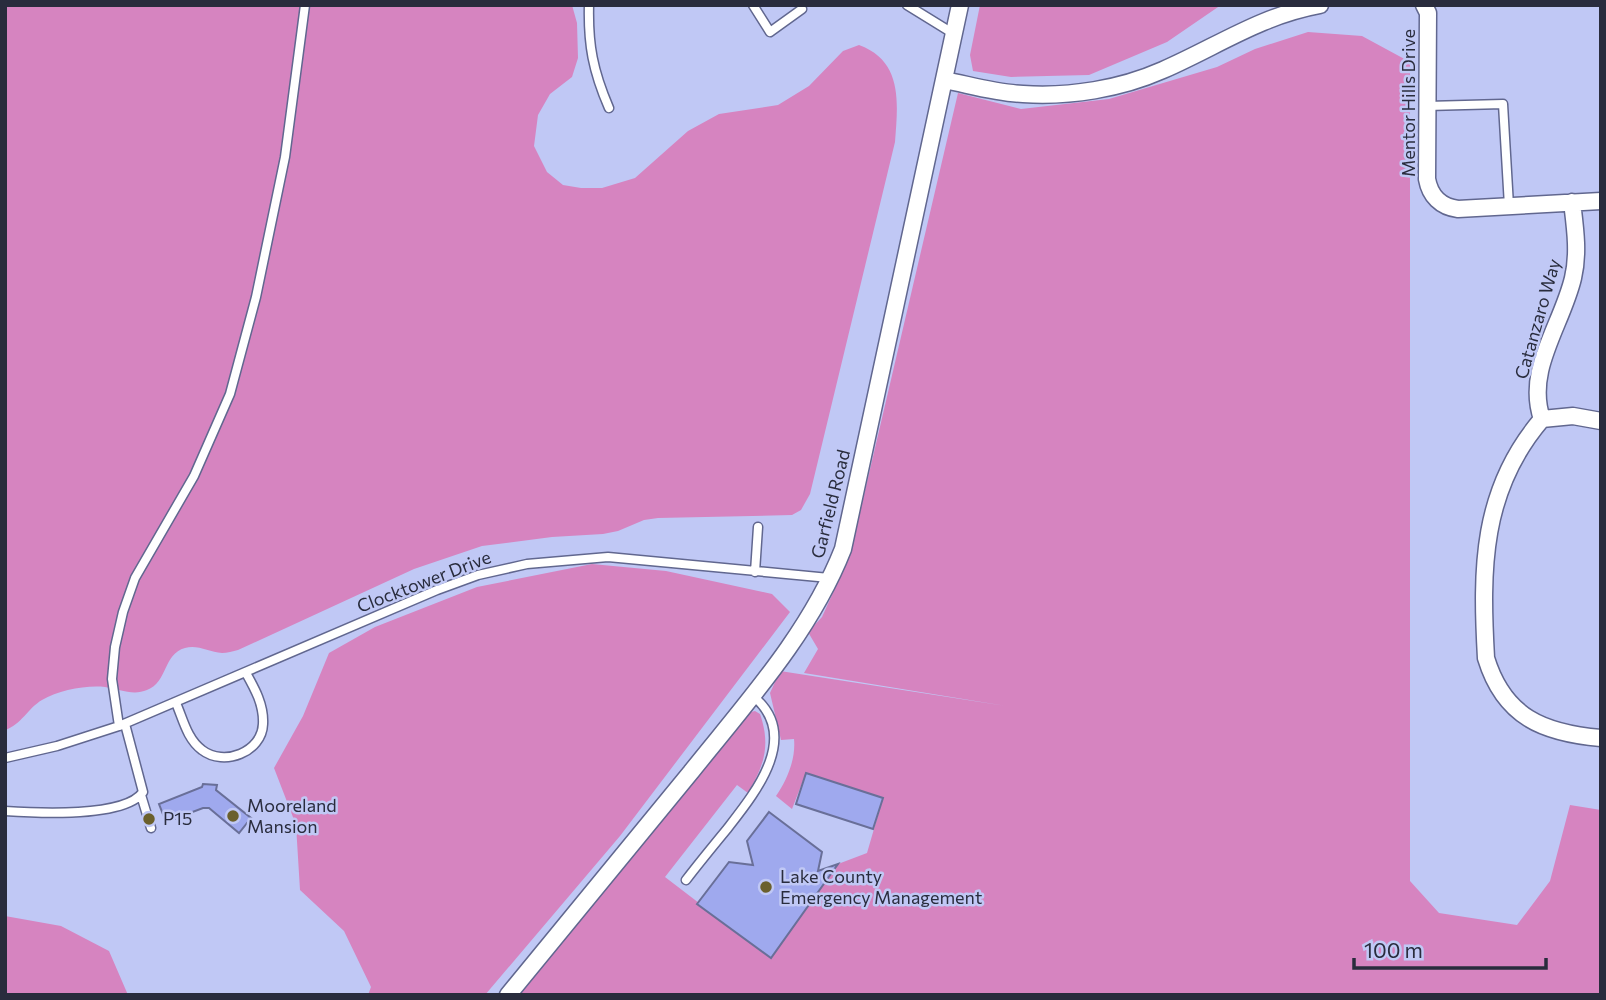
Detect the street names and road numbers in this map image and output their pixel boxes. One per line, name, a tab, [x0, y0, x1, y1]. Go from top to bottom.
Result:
street label: Mentor Hills Drive	[1397, 29, 1419, 177]
street label: Catanzaro Way	[1509, 256, 1565, 381]
street label: Garfield Road	[806, 447, 854, 561]
street label: Clocktower Drive	[354, 545, 494, 617]

